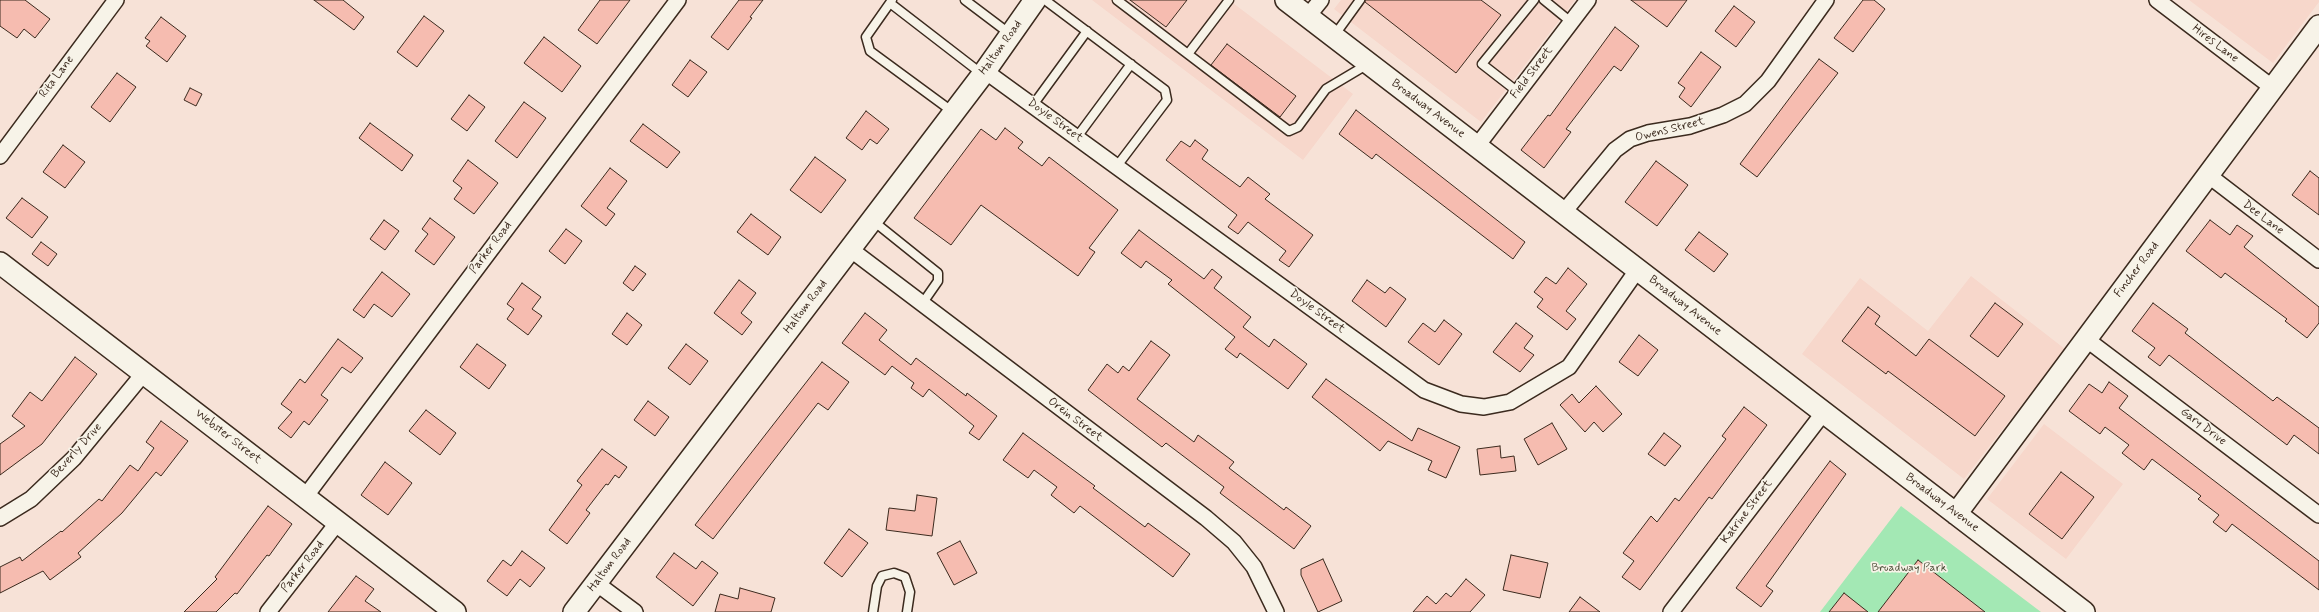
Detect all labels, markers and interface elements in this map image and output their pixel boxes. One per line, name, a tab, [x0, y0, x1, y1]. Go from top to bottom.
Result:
street label: Haltom Road	[976, 18, 1026, 78]
street label: Hires Lane	[2189, 22, 2241, 66]
street label: Field Street	[1508, 44, 1556, 102]
street label: Rita Lane	[37, 53, 77, 101]
street label: Broadway Avenue	[1388, 76, 1468, 142]
street label: Doyle Street	[1024, 96, 1086, 146]
street label: Owens Street	[1634, 114, 1706, 146]
street label: Dee Lane	[2240, 198, 2286, 238]
street label: Parker Road	[467, 219, 515, 277]
street label: Fincher Road	[2111, 239, 2163, 301]
street label: Broadway Avenue	[1646, 273, 1724, 339]
street label: Haltom Road	[781, 277, 831, 337]
street label: Doyle Street	[1286, 287, 1348, 337]
street label: Orein Street	[1045, 395, 1105, 445]
street label: Gary Drive	[2177, 405, 2229, 449]
street label: Webster Street	[192, 407, 264, 467]
street label: Beverly Drive	[49, 421, 105, 481]
street label: Broadway Avenue	[1902, 470, 1982, 536]
street label: Katrine Street	[1718, 477, 1776, 547]
street label: Haltom Road	[585, 535, 635, 595]
street label: Parker Road	[278, 538, 328, 596]
park label: Broadway Park	[1871, 561, 1947, 575]

